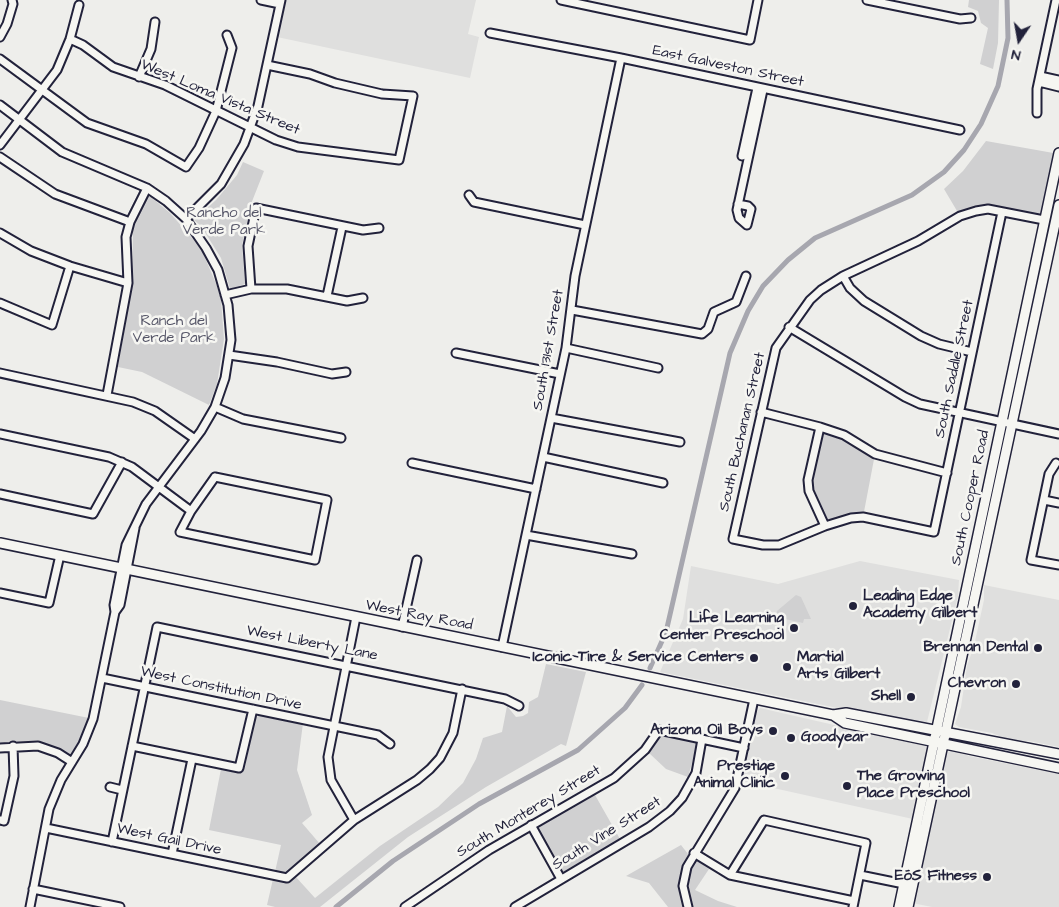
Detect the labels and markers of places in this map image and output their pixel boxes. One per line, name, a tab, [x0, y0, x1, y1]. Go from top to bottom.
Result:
place label: Leading Edge Academy Gilbert	[863, 588, 977, 623]
marker: Leading Edge Academy Gilbert	[847, 600, 859, 612]
place label: Life Learning Center Preschool	[660, 610, 784, 645]
marker: Life Learning Center Preschool	[788, 622, 800, 634]
place label: Brennan Dental	[923, 639, 1028, 657]
marker: Brennan Dental	[1032, 642, 1044, 654]
place label: Iconic Tire & Service Centers	[533, 649, 744, 667]
place label: Martial Arts Gilbert	[797, 649, 880, 684]
marker: Iconic Tire & Service Centers	[748, 652, 760, 664]
marker: Martial Arts Gilbert	[781, 661, 793, 673]
place label: Chevron	[948, 675, 1006, 693]
marker: Chevron	[1010, 678, 1022, 690]
place label: Shell	[871, 688, 901, 706]
marker: Shell	[905, 691, 917, 703]
place label: Arizona Oil Boys	[650, 722, 763, 740]
marker: Arizona Oil Boys	[767, 725, 779, 737]
place label: Goodyear	[801, 729, 868, 747]
marker: Goodyear	[785, 732, 797, 744]
place label: Prestige Animal Clinic	[693, 758, 775, 793]
place label: The Growing Place Preschool	[857, 768, 970, 803]
marker: Prestige Animal Clinic	[779, 770, 791, 782]
marker: The Growing Place Preschool	[841, 780, 853, 792]
place label: EōS Fitness	[895, 868, 977, 886]
marker: EōS Fitness	[981, 871, 993, 883]

